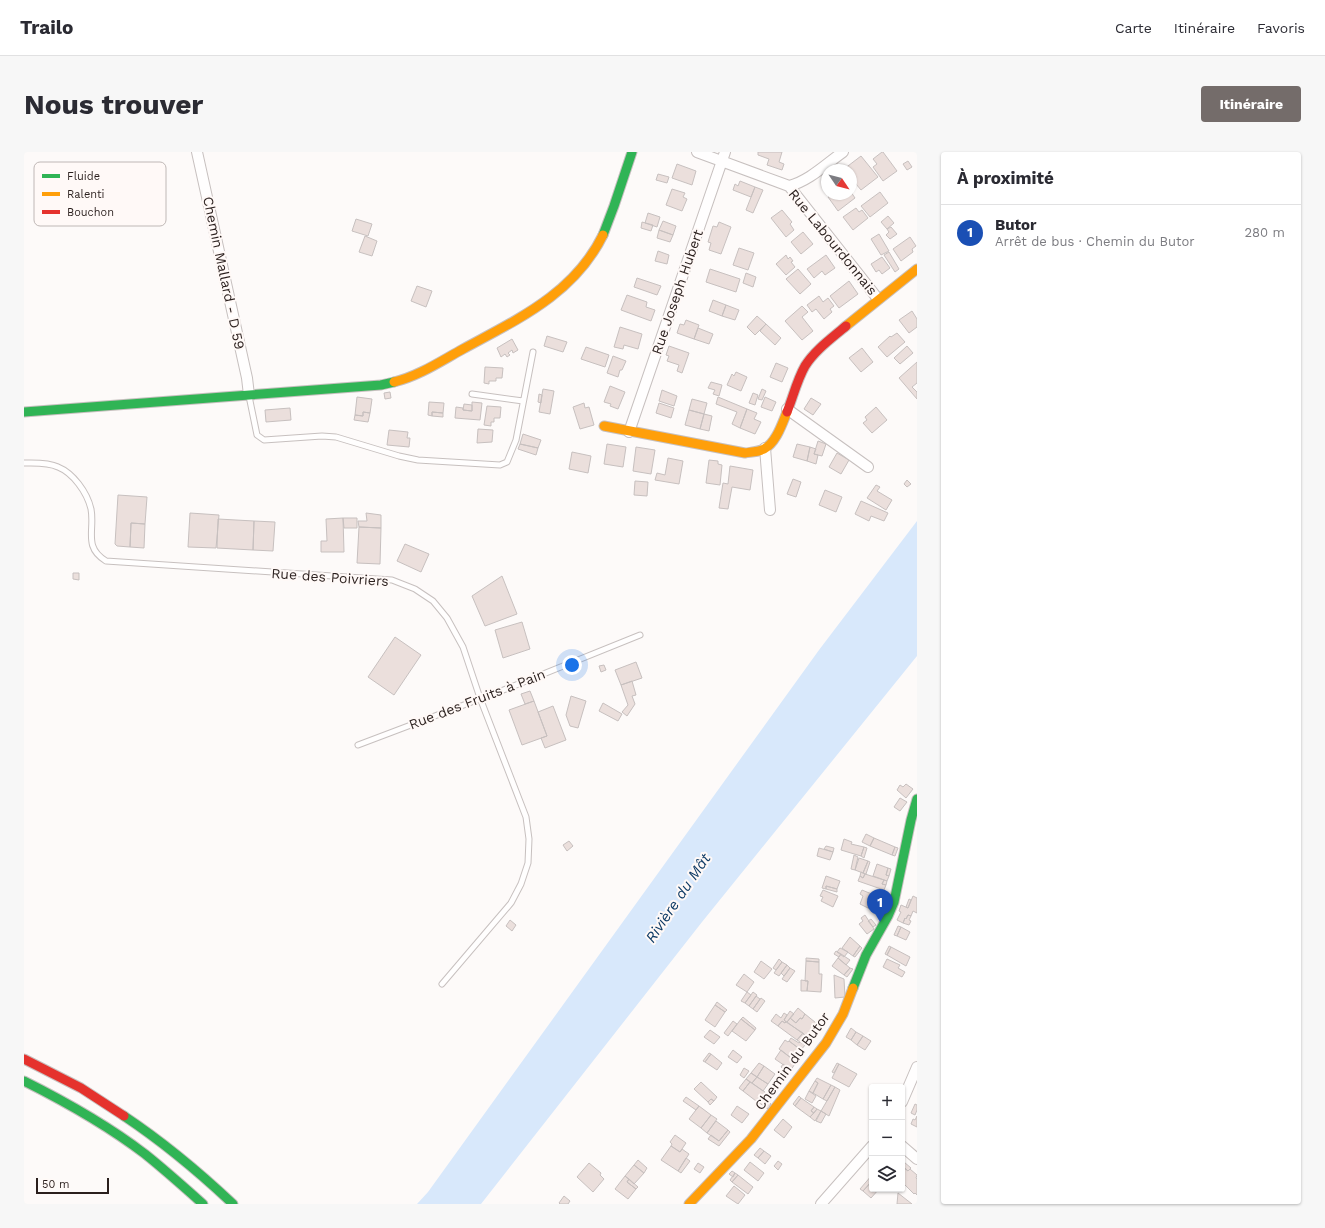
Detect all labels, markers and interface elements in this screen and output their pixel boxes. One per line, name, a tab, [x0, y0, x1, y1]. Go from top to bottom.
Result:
text: Trailo	[20, 16, 73, 39]
text: Carte	[1115, 20, 1152, 36]
text: Itinéraire	[1174, 20, 1235, 36]
text: Favoris	[1257, 20, 1305, 36]
button: Itinéraire	[1201, 86, 1301, 122]
text: Nous trouver	[24, 88, 203, 121]
legend	[34, 162, 166, 226]
north arrow	[821, 164, 857, 200]
text: À proximité	[957, 168, 1054, 188]
text: Fluide	[67, 170, 100, 183]
street label: Rue Labourdonnais	[785, 186, 881, 298]
text: Ralenti	[67, 188, 105, 201]
street label: Chemin Mallard - D 59	[200, 195, 248, 351]
text: Bouchon	[67, 206, 114, 219]
text: Butor	[995, 216, 1037, 234]
text: 1	[967, 225, 973, 240]
text: 280 m	[1245, 225, 1285, 240]
street label: Rue Joseph Hubert	[648, 227, 706, 357]
text: Arrêt de bus · Chemin du Butor	[995, 234, 1195, 249]
street label: Rue des Poivriers	[271, 565, 389, 589]
your location	[562, 655, 582, 675]
street label: Rue des Fruits à Pain	[406, 666, 548, 732]
water label: Rivière du Mât	[642, 849, 715, 946]
pin: 1	[867, 889, 893, 922]
street label: Chemin du Butor	[751, 1009, 833, 1113]
map controls	[869, 1084, 905, 1192]
button: +	[869, 1084, 905, 1120]
button: −	[869, 1120, 905, 1156]
button: layers	[869, 1156, 905, 1192]
scale bar	[36, 1176, 109, 1195]
text: 50 m	[42, 1178, 69, 1191]

